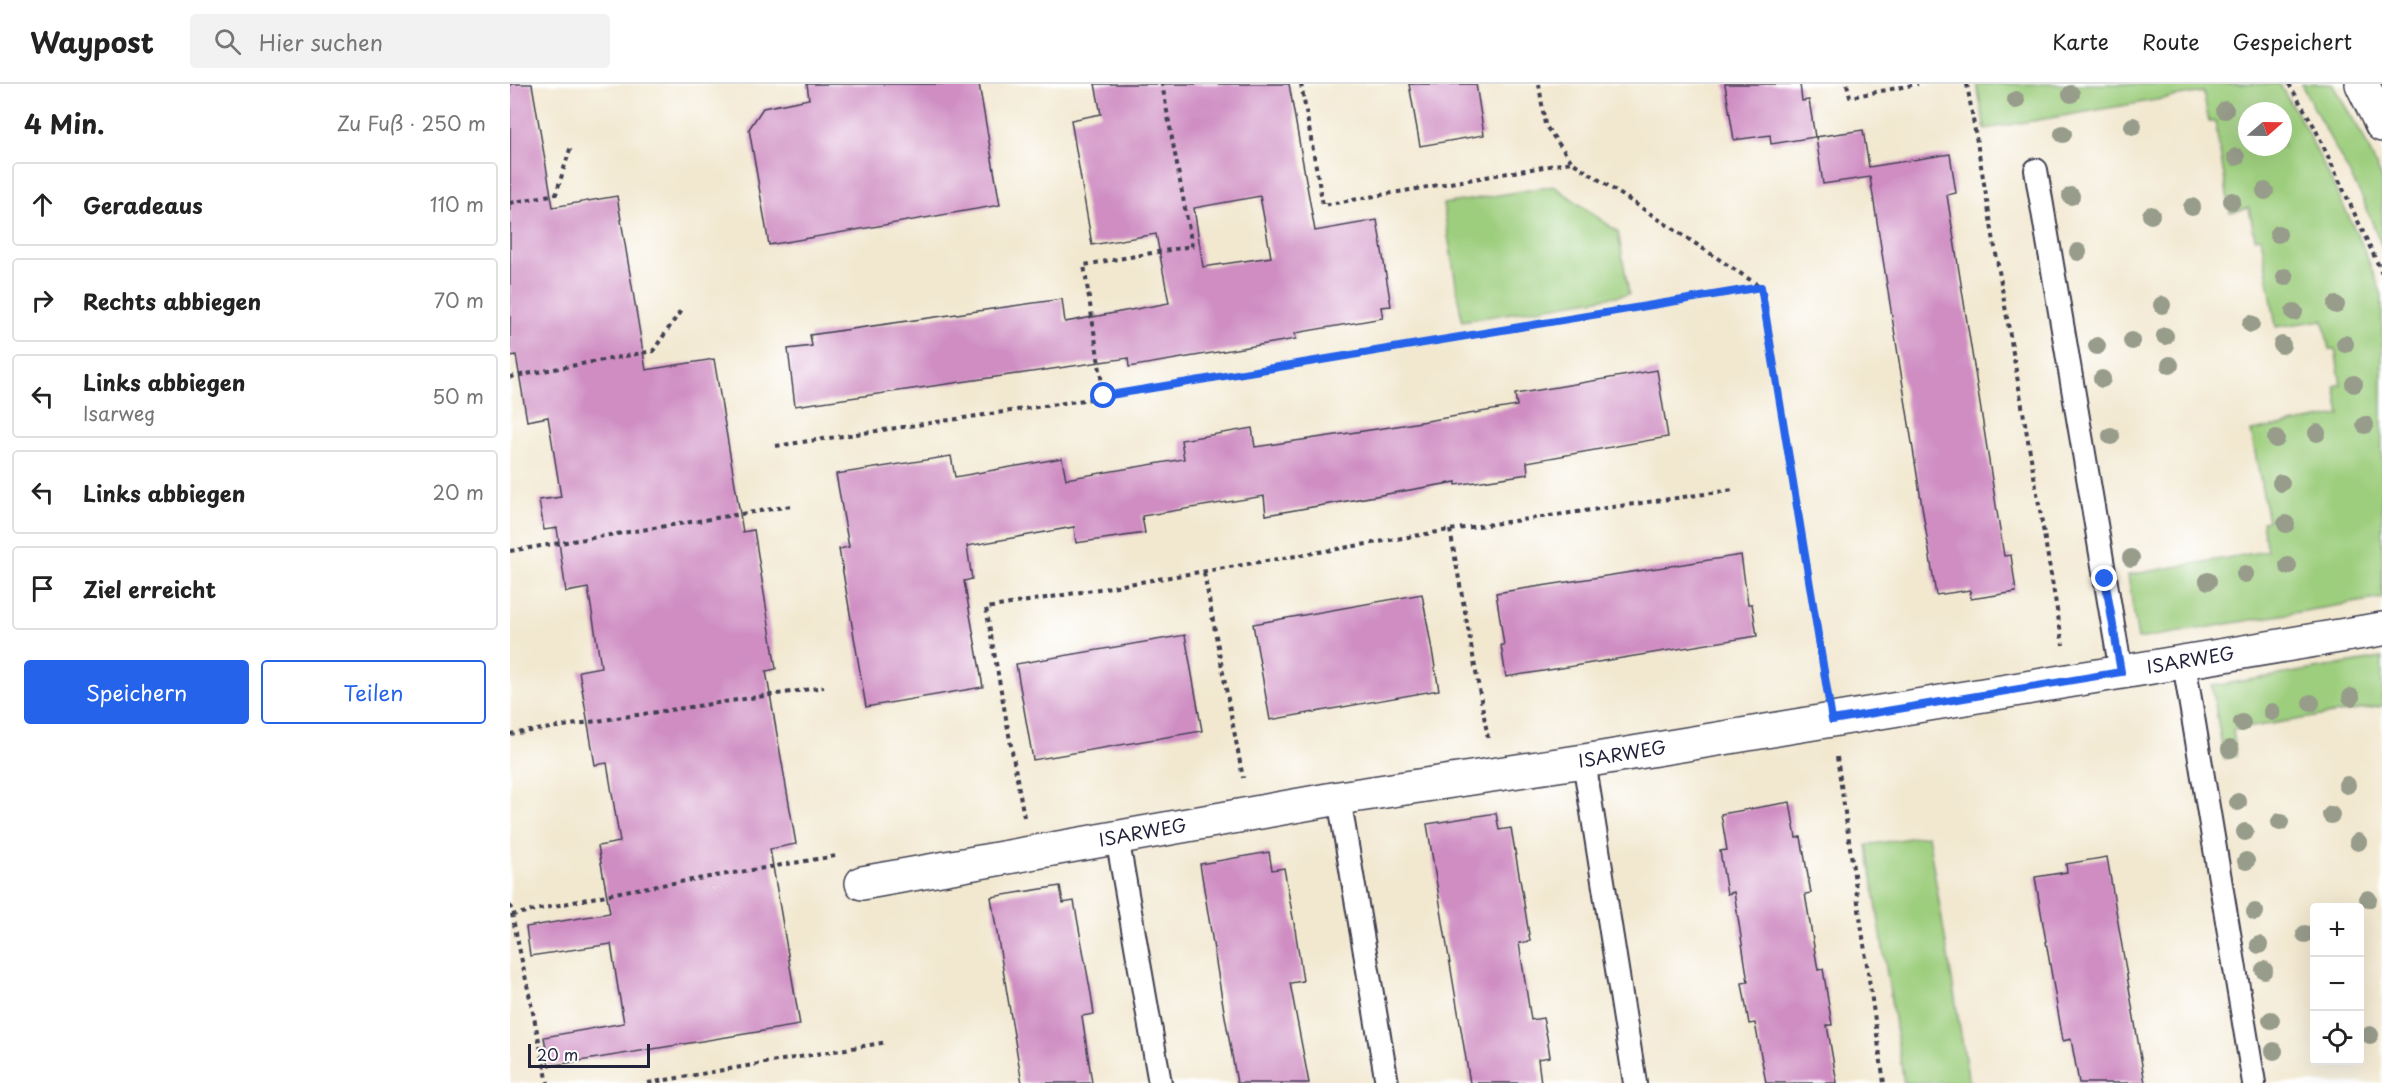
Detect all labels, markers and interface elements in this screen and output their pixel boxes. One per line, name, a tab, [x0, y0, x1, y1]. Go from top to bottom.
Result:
search box	[190, 14, 610, 68]
text: Waypost	[30, 20, 154, 63]
icon: search	[211, 25, 244, 58]
text: Hier suchen	[259, 25, 383, 58]
text: Karte	[2052, 25, 2109, 57]
text: Route	[2142, 25, 2200, 57]
text: Gespeichert	[2233, 25, 2352, 57]
north arrow	[2238, 102, 2292, 156]
text: 4 Min.	[24, 104, 104, 143]
text: Zu Fuß · 250 m	[337, 108, 486, 138]
icon: ahead	[26, 188, 59, 221]
text: Geradeaus	[83, 188, 203, 221]
text: 110 m	[430, 189, 484, 219]
icon: right	[26, 284, 59, 317]
text: Rechts abbiegen	[83, 284, 261, 317]
text: 70 m	[434, 285, 484, 315]
text: Links abbiegen	[83, 365, 245, 398]
icon: left	[26, 380, 59, 413]
text: 50 m	[432, 381, 484, 411]
route start	[1090, 382, 1116, 408]
text: Isarweg	[83, 398, 155, 428]
icon: left	[26, 476, 59, 509]
text: Links abbiegen	[83, 476, 245, 509]
text: 20 m	[432, 477, 484, 507]
route end	[2091, 565, 2117, 591]
icon: arrive	[26, 572, 59, 605]
text: Ziel erreicht	[83, 572, 216, 605]
street label: ISARWEG	[2144, 639, 2236, 680]
button: Speichern	[24, 660, 249, 724]
button: Teilen	[261, 660, 486, 724]
street label: ISARWEG	[1576, 733, 1668, 774]
street label: ISARWEG	[1096, 810, 1189, 853]
map controls	[2310, 903, 2364, 1065]
button: +	[2310, 903, 2364, 957]
button: −	[2310, 957, 2364, 1011]
button: locate	[2310, 1011, 2364, 1065]
scale bar	[528, 1041, 650, 1068]
text: 20 m	[537, 1042, 578, 1066]

